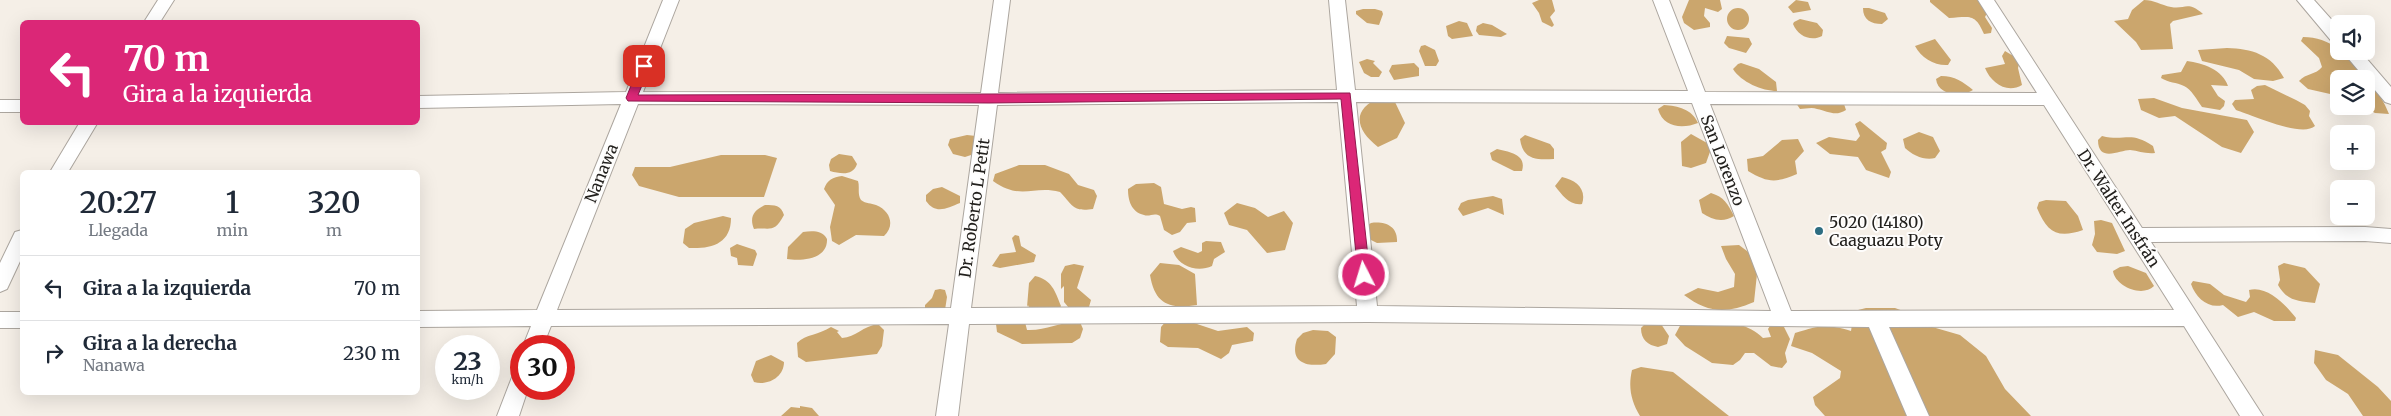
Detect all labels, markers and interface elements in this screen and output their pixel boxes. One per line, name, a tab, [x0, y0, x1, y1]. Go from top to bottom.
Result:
map controls	[2330, 15, 2375, 225]
button: sound	[2330, 15, 2375, 60]
text: 70 m	[123, 37, 210, 81]
icon: left	[40, 40, 105, 105]
pin	[623, 45, 665, 87]
icon: arrive	[630, 52, 658, 80]
button: layers	[2330, 70, 2375, 115]
text: Gira a la izquierda	[123, 80, 312, 108]
street label: San Lorenzo	[1696, 112, 1750, 208]
button: +	[2330, 125, 2375, 170]
street label: Dr. Roberto L Petit	[954, 136, 994, 279]
street label: Nanawa	[580, 140, 622, 205]
street label: Dr. Walter Insfrán	[2073, 145, 2165, 271]
button: −	[2330, 180, 2375, 225]
text: 20:27	[79, 183, 157, 221]
text: 1	[225, 183, 239, 221]
text: 320	[308, 183, 361, 221]
place label: 5020 (14180) Caaguazu Poty	[1829, 212, 1944, 250]
text: Llegada	[88, 220, 148, 240]
text: min	[216, 220, 248, 240]
text: m	[326, 220, 342, 240]
marker: 5020 (14180) Caaguazu Poty	[1813, 225, 1825, 237]
position arrow	[1337, 248, 1389, 300]
icon: left	[40, 274, 68, 302]
text: Gira a la izquierda	[83, 276, 251, 300]
text: 70 m	[354, 276, 400, 300]
text: Gira a la derecha	[83, 331, 237, 355]
speed limit sign: 30	[510, 335, 575, 400]
icon: right	[40, 339, 68, 367]
text: 230 m	[343, 341, 400, 365]
text: 23	[453, 345, 482, 377]
text: Nanawa	[83, 355, 145, 375]
text: km/h	[452, 372, 483, 387]

